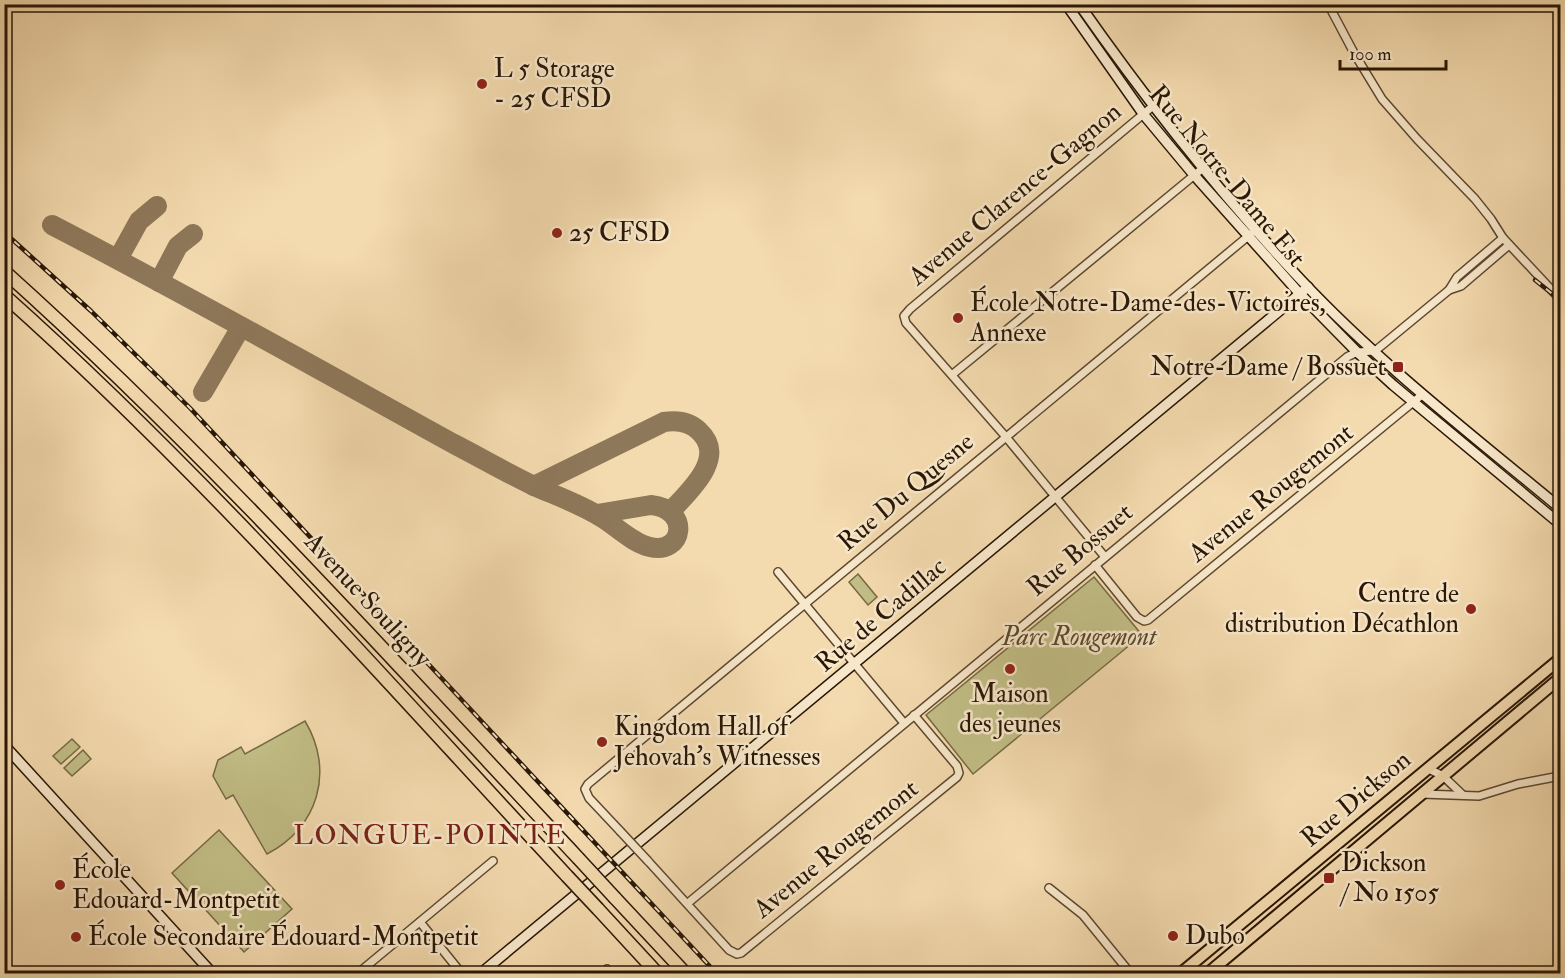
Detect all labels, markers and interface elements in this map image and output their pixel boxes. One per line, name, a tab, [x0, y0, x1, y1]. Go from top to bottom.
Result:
scale bar	[1340, 33, 1446, 71]
text: 100 m	[1349, 43, 1392, 66]
place label: L 5 Storage - 25 CFSD	[494, 53, 615, 115]
marker: L 5 Storage - 25 CFSD	[475, 77, 489, 91]
street label: Rue Notre-Dame Est	[1142, 79, 1312, 273]
street label: Avenue Clarence-Gagnon	[901, 96, 1128, 293]
place label: 25 CFSD	[569, 217, 670, 249]
marker: 25 CFSD	[550, 226, 564, 240]
place label: École Notre-Dame-des-Victoires, Annexe	[969, 285, 1326, 349]
marker: École Notre-Dame-des-Victoires, Annexe	[951, 311, 965, 325]
place label: Notre-Dame / Bossuet	[1150, 351, 1386, 383]
marker: Notre-Dame / Bossuet	[1391, 360, 1405, 374]
street label: Avenue Rougemont	[1181, 417, 1360, 570]
street label: Rue Du Quesne	[831, 426, 981, 558]
street label: Rue Bossuet	[1021, 497, 1139, 603]
street label: Avenue Souligny	[297, 525, 439, 674]
street label: Rue de Cadillac	[809, 551, 953, 679]
place label: Centre de distribution Décathlon	[1225, 578, 1459, 640]
marker: Centre de distribution Décathlon	[1464, 602, 1478, 616]
park label: Parc Rougemont	[1000, 621, 1158, 653]
marker: Maison des jeunes	[1003, 662, 1017, 676]
place label: Maison des jeunes	[959, 678, 1061, 740]
place label: Kingdom Hall of Jehovah's Witnesses	[613, 711, 820, 773]
marker: Kingdom Hall of Jehovah's Witnesses	[595, 735, 609, 749]
street label: Rue Dickson	[1295, 744, 1417, 854]
street label: Avenue Rougemont	[746, 773, 925, 926]
district label: LONGUE-POINTE	[294, 819, 566, 852]
place label: Dickson / No 1505	[1339, 847, 1440, 909]
place label: École Edouard-Montpetit	[72, 852, 280, 917]
marker: Dickson / No 1505	[1322, 871, 1336, 885]
marker: École Edouard-Montpetit	[53, 878, 67, 892]
place label: École Secondaire Édouard-Montpetit	[88, 919, 478, 954]
place label: Dubo	[1185, 920, 1245, 952]
marker: Dubo	[1166, 929, 1180, 943]
marker: École Secondaire Édouard-Montpetit	[69, 930, 83, 944]

